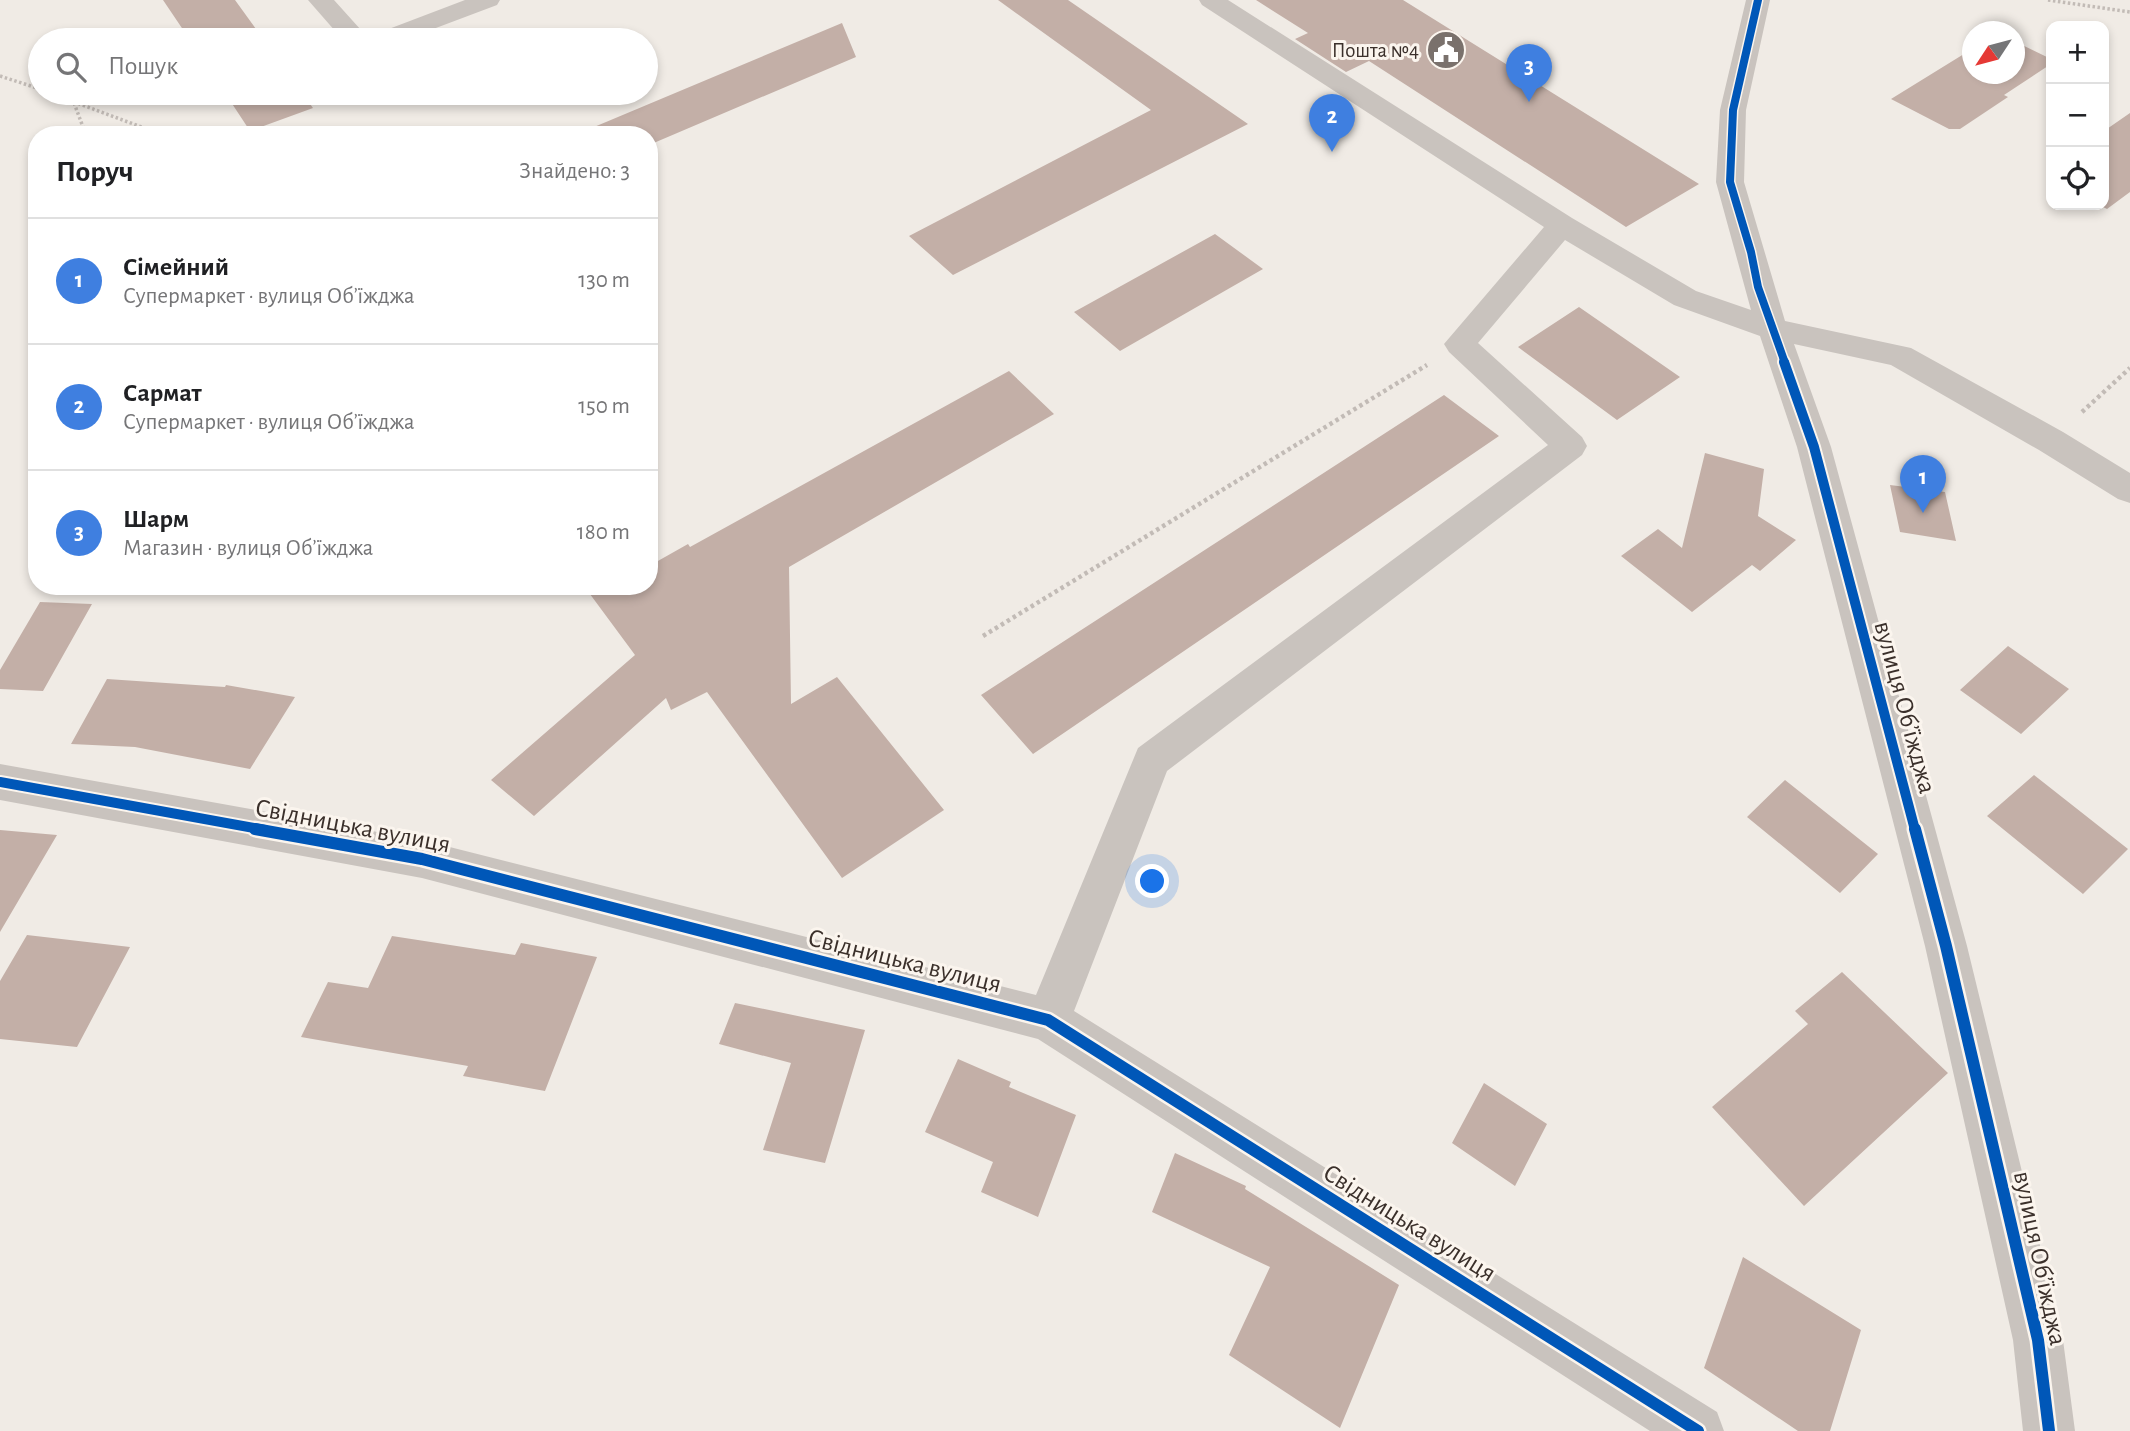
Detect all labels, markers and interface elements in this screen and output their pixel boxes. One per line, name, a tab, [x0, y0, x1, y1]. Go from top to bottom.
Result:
north arrow	[1962, 21, 2025, 84]
map controls	[2046, 21, 2109, 210]
button: +	[2046, 21, 2109, 84]
search box	[28, 28, 658, 105]
public building icon: Пошта №4	[1425, 29, 1467, 71]
place label: Пошта №4	[1332, 40, 1419, 61]
pin: 3	[1506, 44, 1552, 102]
icon: search	[52, 48, 90, 86]
text: Пошук	[108, 53, 178, 79]
button: −	[2046, 84, 2109, 147]
pin: 2	[1309, 94, 1355, 152]
button: locate	[2046, 147, 2109, 210]
text: Поруч	[56, 157, 134, 187]
text: Знайдено: 3	[519, 160, 630, 183]
text: Сімейний	[123, 254, 229, 280]
text: 1	[75, 269, 83, 292]
text: 130 m	[578, 269, 630, 292]
text: Супермаркет · вулиця Обʼїжджа	[123, 285, 415, 308]
text: Сармат	[123, 380, 202, 406]
text: 2	[74, 395, 84, 418]
text: 150 m	[578, 395, 630, 418]
text: Супермаркет · вулиця Обʼїжджа	[123, 411, 415, 434]
pin: 1	[1900, 455, 1946, 513]
text: Шарм	[123, 506, 189, 532]
text: 3	[74, 521, 84, 544]
text: 180 m	[577, 521, 630, 544]
text: Магазин · вулиця Обʼїжджа	[123, 537, 373, 560]
street label: вулиця Обʼїжджа	[1870, 618, 1941, 796]
street label: Свідницька вулиця	[253, 794, 453, 858]
your location	[1135, 864, 1169, 898]
street label: Свідницька вулиця	[805, 924, 1004, 998]
street label: Свідницька вулиця	[1318, 1159, 1500, 1286]
street label: вулиця Обʼїжджа	[2009, 1169, 2071, 1348]

